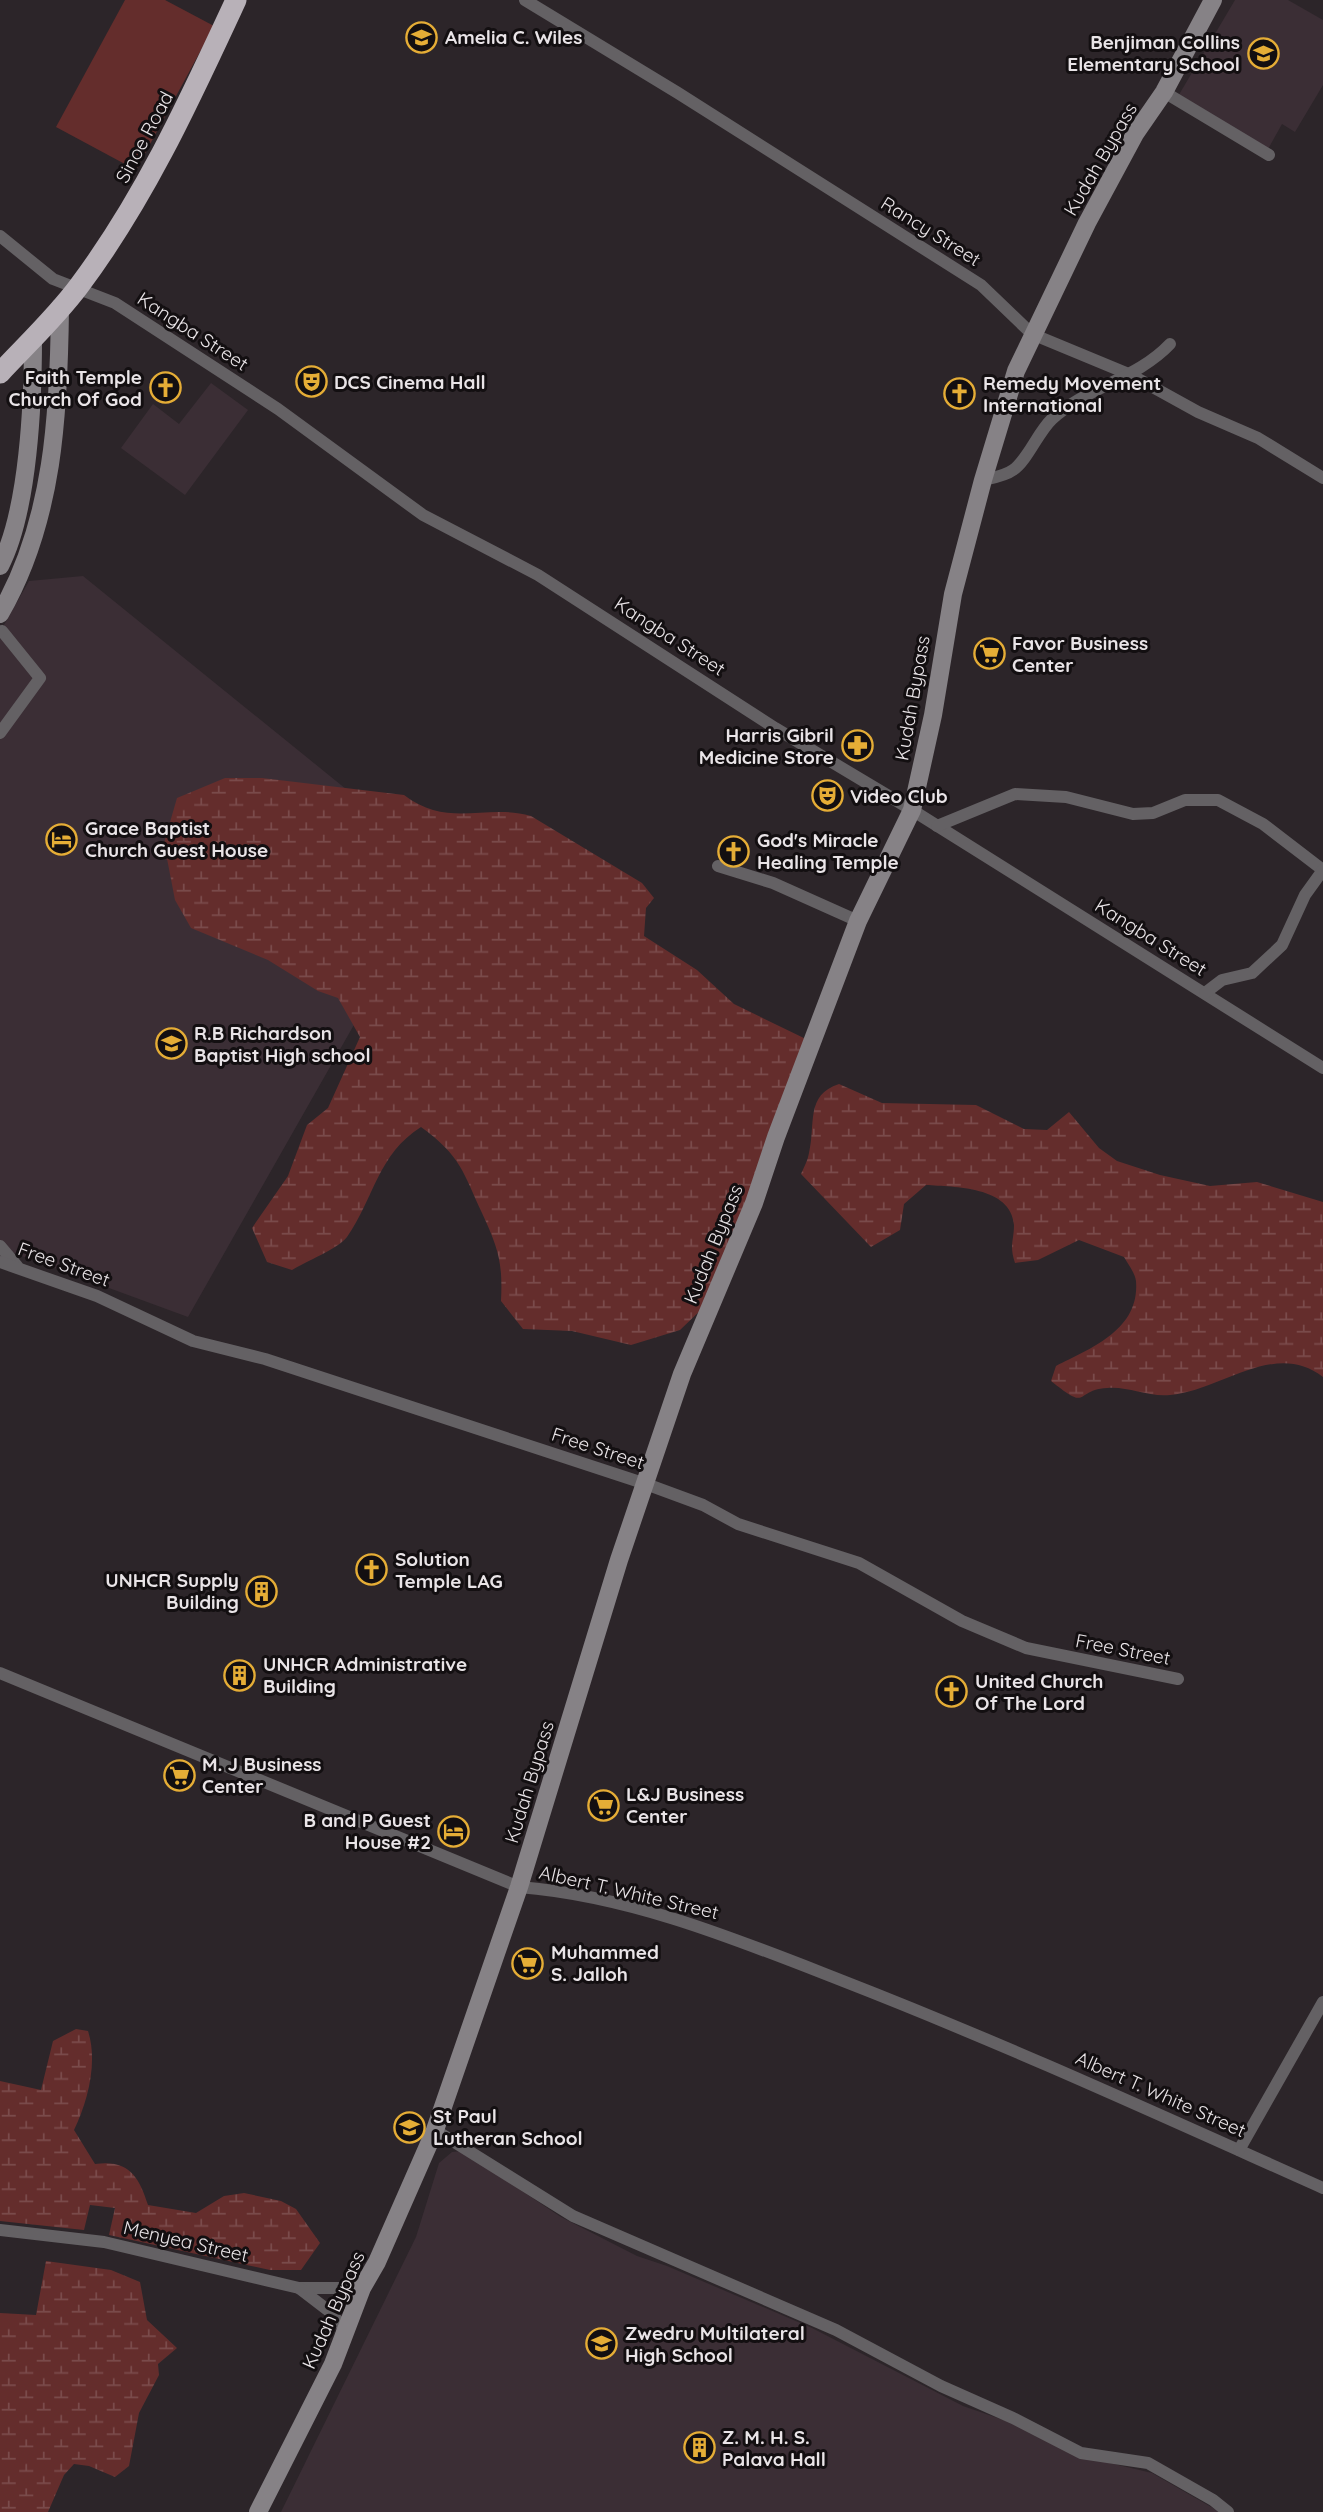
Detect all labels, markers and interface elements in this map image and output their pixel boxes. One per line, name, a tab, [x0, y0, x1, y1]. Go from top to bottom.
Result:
school or university icon: Amelia C. Wiles	[405, 20, 439, 54]
place label: Amelia C. Wiles	[445, 25, 582, 49]
place label: Benjiman Collins Elementary School	[1067, 30, 1240, 76]
school or university icon: Benjiman Collins Elementary School	[1246, 36, 1280, 70]
street label: Sinoe Road	[110, 87, 178, 187]
street label: Kudah Bypass	[1058, 98, 1142, 220]
street label: Rancy Street	[877, 191, 985, 271]
street label: Kangba Street	[133, 286, 253, 376]
place label: Faith Temple Church Of God	[9, 365, 142, 411]
theatre icon: DCS Cinema Hall	[294, 365, 328, 399]
place label: DCS Cinema Hall	[334, 370, 486, 394]
church icon: Faith Temple Church Of God	[148, 371, 182, 405]
place label: Remedy Movement International	[983, 371, 1161, 417]
church icon: Remedy Movement International	[943, 377, 977, 411]
street label: Kangba Street	[610, 591, 730, 681]
place label: Favor Business Center	[1012, 631, 1148, 677]
street label: Kudah Bypass	[889, 634, 935, 762]
supermarket icon: Favor Business Center	[972, 637, 1006, 671]
place label: Harris Gibril Medicine Store	[699, 723, 834, 769]
pharmacy icon: Harris Gibril Medicine Store	[840, 729, 874, 763]
theatre icon: Video Club	[810, 779, 844, 813]
place label: Video Club	[850, 784, 948, 808]
place label: Grace Baptist Church Guest House	[85, 816, 268, 862]
hotel icon: Grace Baptist Church Guest House	[45, 822, 79, 856]
place label: God's Miracle Healing Temple	[757, 828, 899, 874]
church icon: God's Miracle Healing Temple	[717, 834, 751, 868]
street label: Kangba Street	[1091, 893, 1211, 981]
place label: R.B Richardson Baptist High school	[194, 1021, 371, 1067]
school or university icon: R.B Richardson Baptist High school	[154, 1027, 188, 1061]
street label: Kudah Bypass	[678, 1181, 748, 1307]
street label: Free Street	[15, 1236, 113, 1292]
street label: Free Street	[549, 1422, 647, 1474]
place label: Solution Temple LAG	[395, 1547, 503, 1593]
church icon: Solution Temple LAG	[355, 1553, 389, 1587]
place label: UNHCR Supply Building	[105, 1568, 239, 1614]
building icon: UNHCR Supply Building	[245, 1574, 279, 1608]
street label: Free Street	[1074, 1628, 1172, 1670]
place label: UNHCR Administrative Building	[263, 1652, 467, 1698]
building icon: UNHCR Administrative Building	[223, 1658, 257, 1692]
place label: United Church Of The Lord	[975, 1669, 1103, 1715]
church icon: United Church Of The Lord	[935, 1675, 969, 1709]
street label: Kudah Bypass	[499, 1718, 559, 1846]
place label: M. J Business Center	[202, 1752, 322, 1798]
supermarket icon: M. J Business Center	[162, 1758, 196, 1792]
place label: L&J Business Center	[626, 1782, 744, 1828]
supermarket icon: L&J Business Center	[586, 1788, 620, 1822]
place label: B and P Guest House #2	[303, 1808, 431, 1854]
hotel icon: B and P Guest House #2	[437, 1814, 471, 1848]
street label: Albert T. White Street	[537, 1860, 721, 1924]
place label: Muhammed S. Jalloh	[551, 1940, 659, 1986]
supermarket icon: Muhammed S. Jalloh	[511, 1946, 545, 1980]
street label: Albert T. White Street	[1072, 2046, 1250, 2142]
place label: St Paul Lutheran School	[433, 2104, 583, 2150]
school or university icon: St Paul Lutheran School	[393, 2110, 427, 2144]
street label: Menyea Street	[121, 2215, 251, 2267]
street label: Kudah Bypass	[296, 2247, 370, 2373]
place label: Zwedru Multilateral High School	[625, 2321, 805, 2367]
school or university icon: Zwedru Multilateral High School	[585, 2327, 619, 2361]
place label: Z. M. H. S. Palava Hall	[722, 2425, 826, 2471]
building icon: Z. M. H. S. Palava Hall	[682, 2431, 716, 2465]

